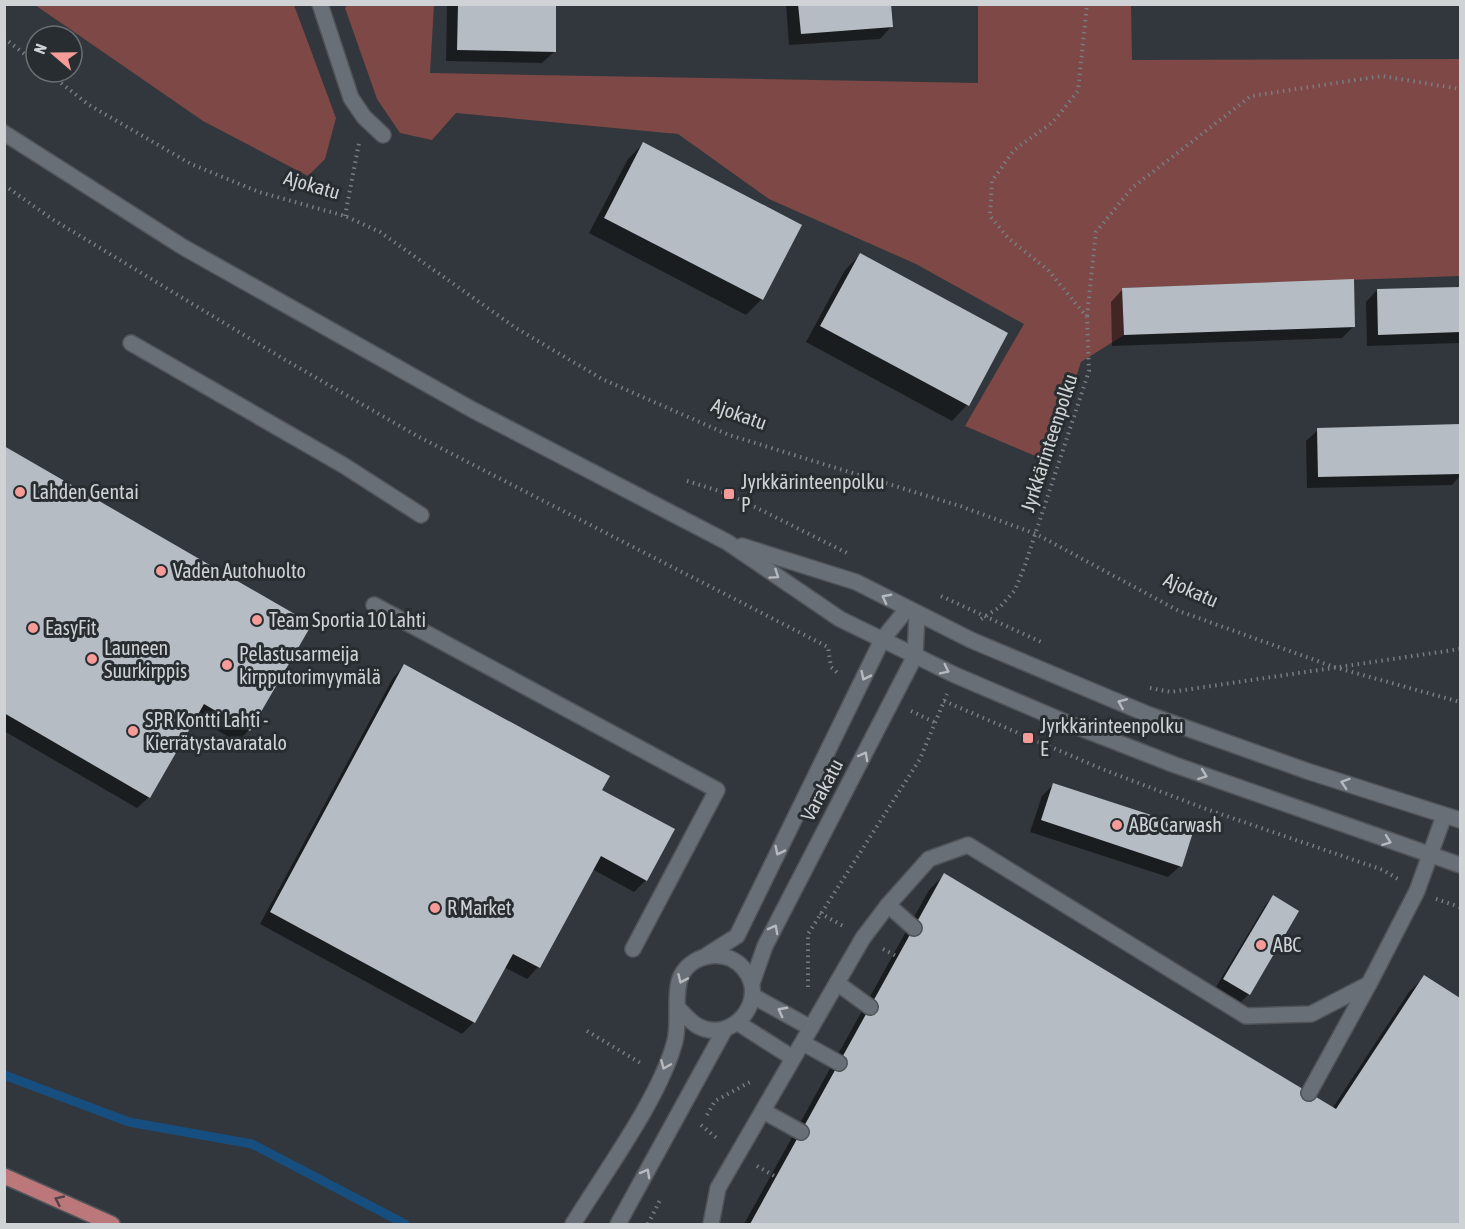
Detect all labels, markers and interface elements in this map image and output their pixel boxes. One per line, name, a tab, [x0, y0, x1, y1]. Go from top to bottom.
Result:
north arrow	[24, 24, 84, 84]
text: N	[30, 41, 50, 56]
street label: Ajokatu	[281, 166, 343, 203]
street label: Jyrkkärinteenpolku	[1015, 371, 1082, 515]
street label: Ajokatu	[708, 393, 770, 434]
place label: Jyrkkärinteenpolku P	[741, 470, 885, 516]
place label: Lahden Gentai	[32, 480, 139, 503]
marker: Lahden Gentai	[13, 485, 27, 499]
marker: Jyrkkärinteenpolku P	[722, 487, 736, 501]
place label: Vaden Autohuolto	[173, 559, 306, 582]
marker: Vaden Autohuolto	[154, 564, 168, 578]
street label: Ajokatu	[1160, 567, 1222, 612]
one-way arrow	[769, 568, 780, 579]
one-way arrow	[882, 594, 893, 605]
place label: Team Sportia 10 Lahti	[269, 608, 426, 631]
marker: Team Sportia 10 Lahti	[250, 613, 264, 627]
place label: EasyFit	[45, 616, 97, 639]
marker: EasyFit	[26, 621, 40, 635]
place label: Launeen Suurkirppis	[104, 636, 187, 682]
place label: Pelastusarmeija kirpputorimyymälä	[239, 642, 381, 688]
marker: Launeen Suurkirppis	[85, 652, 99, 666]
marker: Pelastusarmeija kirpputorimyymälä	[220, 658, 234, 672]
one-way arrow	[939, 663, 950, 675]
one-way arrow	[860, 669, 872, 680]
one-way arrow	[1117, 698, 1128, 710]
place label: SPR Kontti Lahti - Kierrätystavaratalo	[145, 708, 287, 754]
place label: Jyrkkärinteenpolku E	[1040, 714, 1184, 760]
marker: SPR Kontti Lahti - Kierrätystavaratalo	[126, 724, 140, 738]
marker: Jyrkkärinteenpolku E	[1021, 731, 1035, 745]
one-way arrow	[857, 752, 868, 762]
street label: Varakatu	[796, 755, 847, 825]
one-way arrow	[1197, 768, 1208, 781]
one-way arrow	[1340, 778, 1351, 790]
place label: ABC Carwash	[1129, 813, 1222, 836]
marker: ABC Carwash	[1110, 818, 1124, 832]
one-way arrow	[1381, 833, 1392, 846]
one-way arrow	[774, 844, 786, 855]
place label: R Market	[447, 896, 512, 919]
marker: R Market	[428, 901, 442, 915]
one-way arrow	[767, 924, 778, 935]
place label: ABC	[1273, 933, 1301, 956]
marker: ABC	[1254, 938, 1268, 952]
one-way arrow	[677, 972, 689, 983]
one-way arrow	[777, 1007, 788, 1019]
one-way arrow	[660, 1059, 672, 1070]
one-way arrow	[639, 1169, 650, 1179]
one-way arrow	[54, 1196, 65, 1208]

